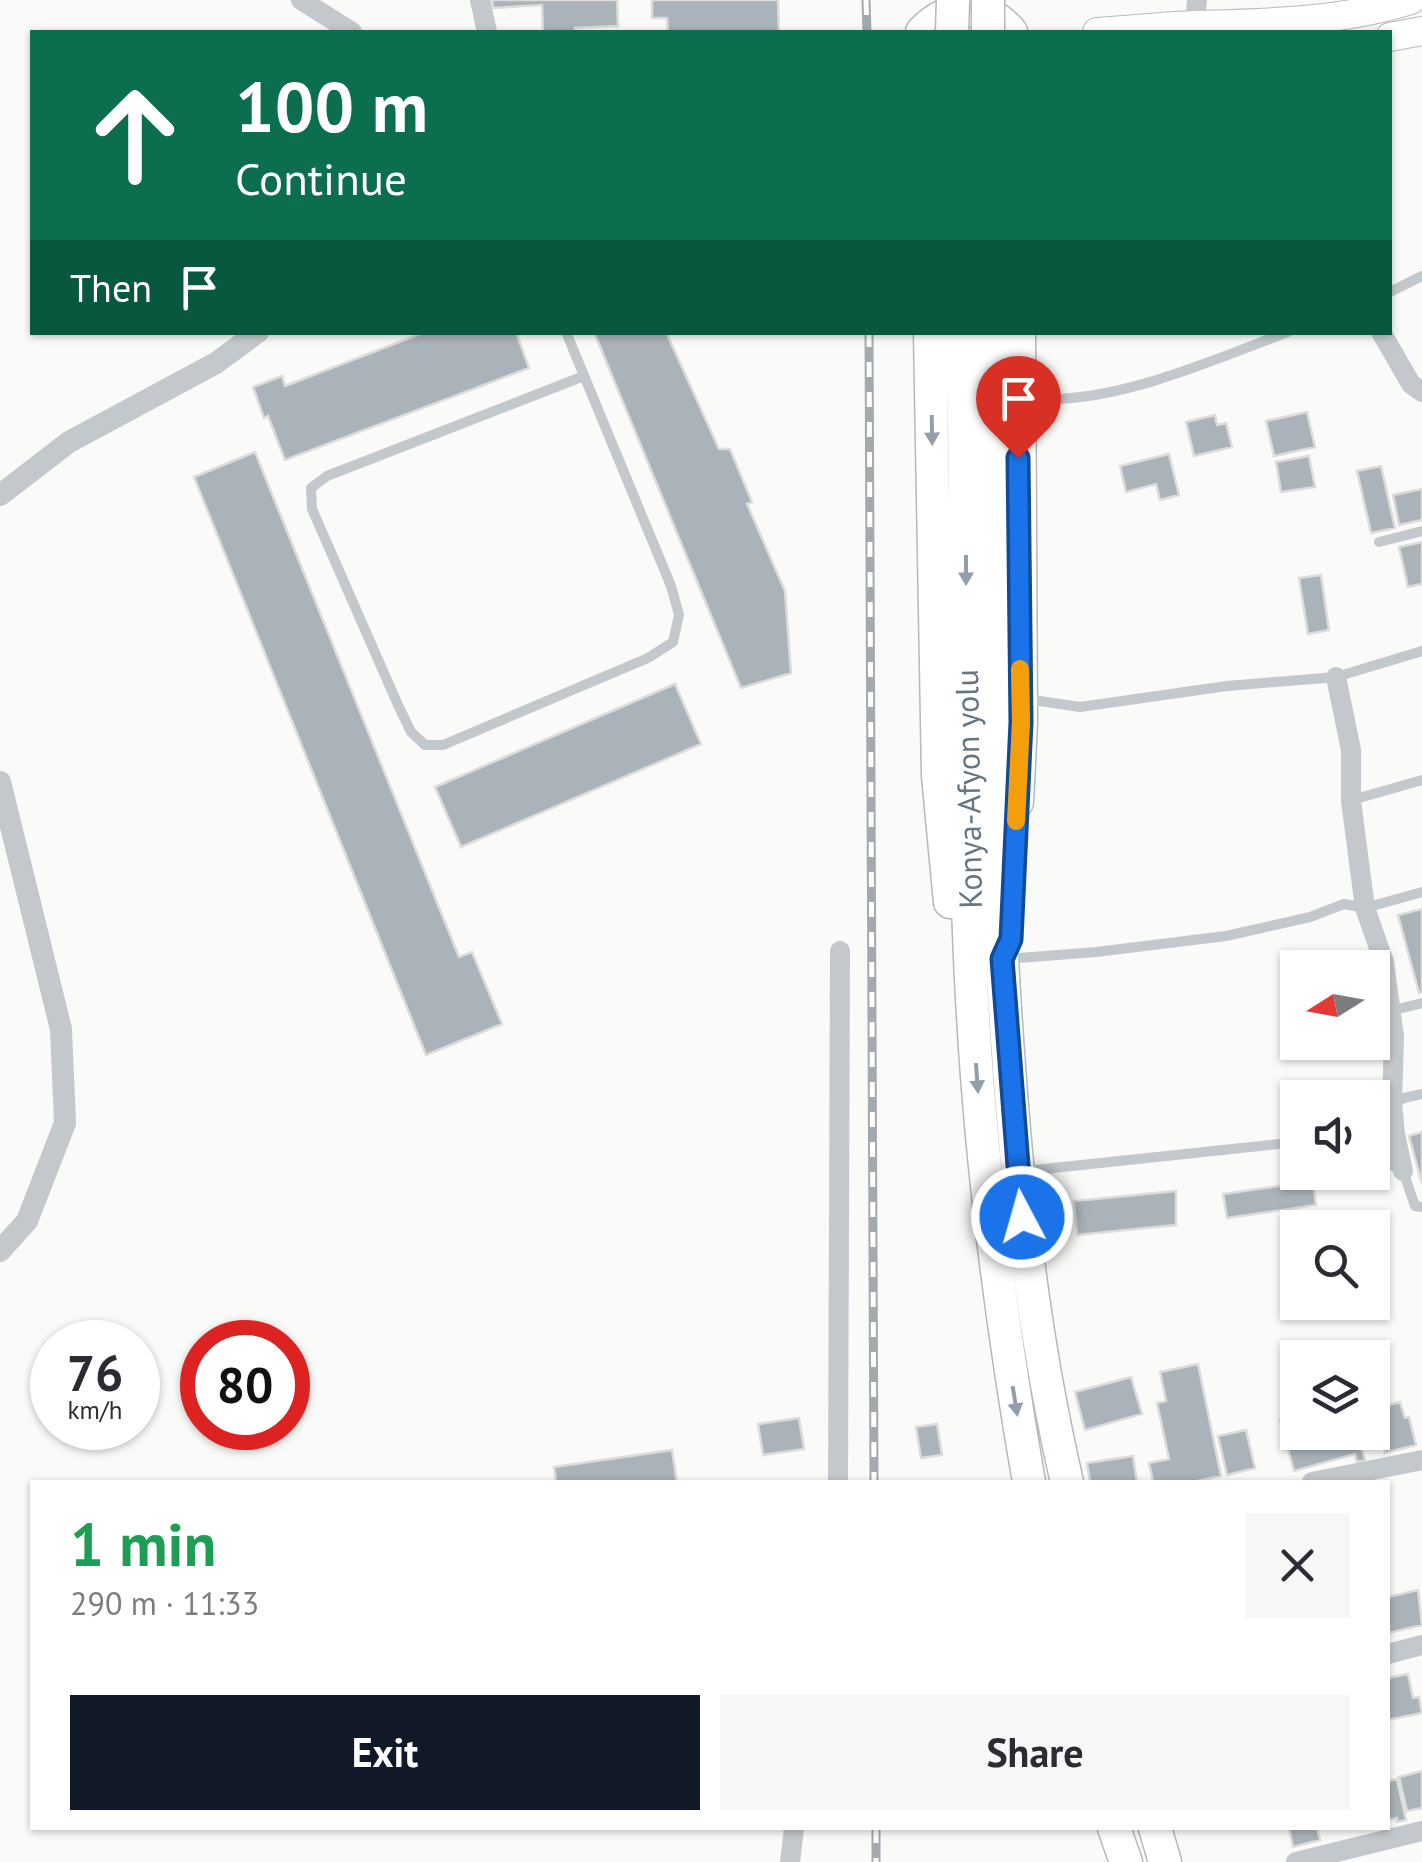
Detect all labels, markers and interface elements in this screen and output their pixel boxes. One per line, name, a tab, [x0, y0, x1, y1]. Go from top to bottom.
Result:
text: 100 m	[235, 61, 428, 151]
icon: ahead	[70, 70, 200, 200]
text: Continue	[235, 149, 407, 207]
icon: arrive	[172, 260, 227, 315]
text: Then	[70, 263, 152, 312]
pin	[976, 356, 1061, 459]
icon: arrive	[991, 371, 1046, 426]
one-way arrow	[924, 414, 940, 446]
one-way arrow	[958, 554, 974, 586]
street label: Konya-Afyon yolu	[945, 669, 991, 909]
north arrow	[1280, 950, 1390, 1060]
map controls	[1280, 950, 1390, 1450]
one-way arrow	[969, 1063, 985, 1095]
button: sound	[1280, 1080, 1390, 1190]
position arrow	[970, 1165, 1074, 1269]
button: search	[1280, 1210, 1390, 1320]
speed limit sign: 80	[180, 1320, 310, 1450]
text: 76	[67, 1340, 123, 1405]
button: layers	[1280, 1340, 1390, 1450]
one-way arrow	[1008, 1386, 1023, 1417]
text: km/h	[68, 1394, 122, 1426]
text: 1 min	[70, 1505, 216, 1583]
button: close	[1245, 1513, 1350, 1618]
text: 290 m · 11:33	[70, 1582, 259, 1624]
button: Exit	[70, 1695, 700, 1810]
button: Share	[720, 1695, 1350, 1810]

